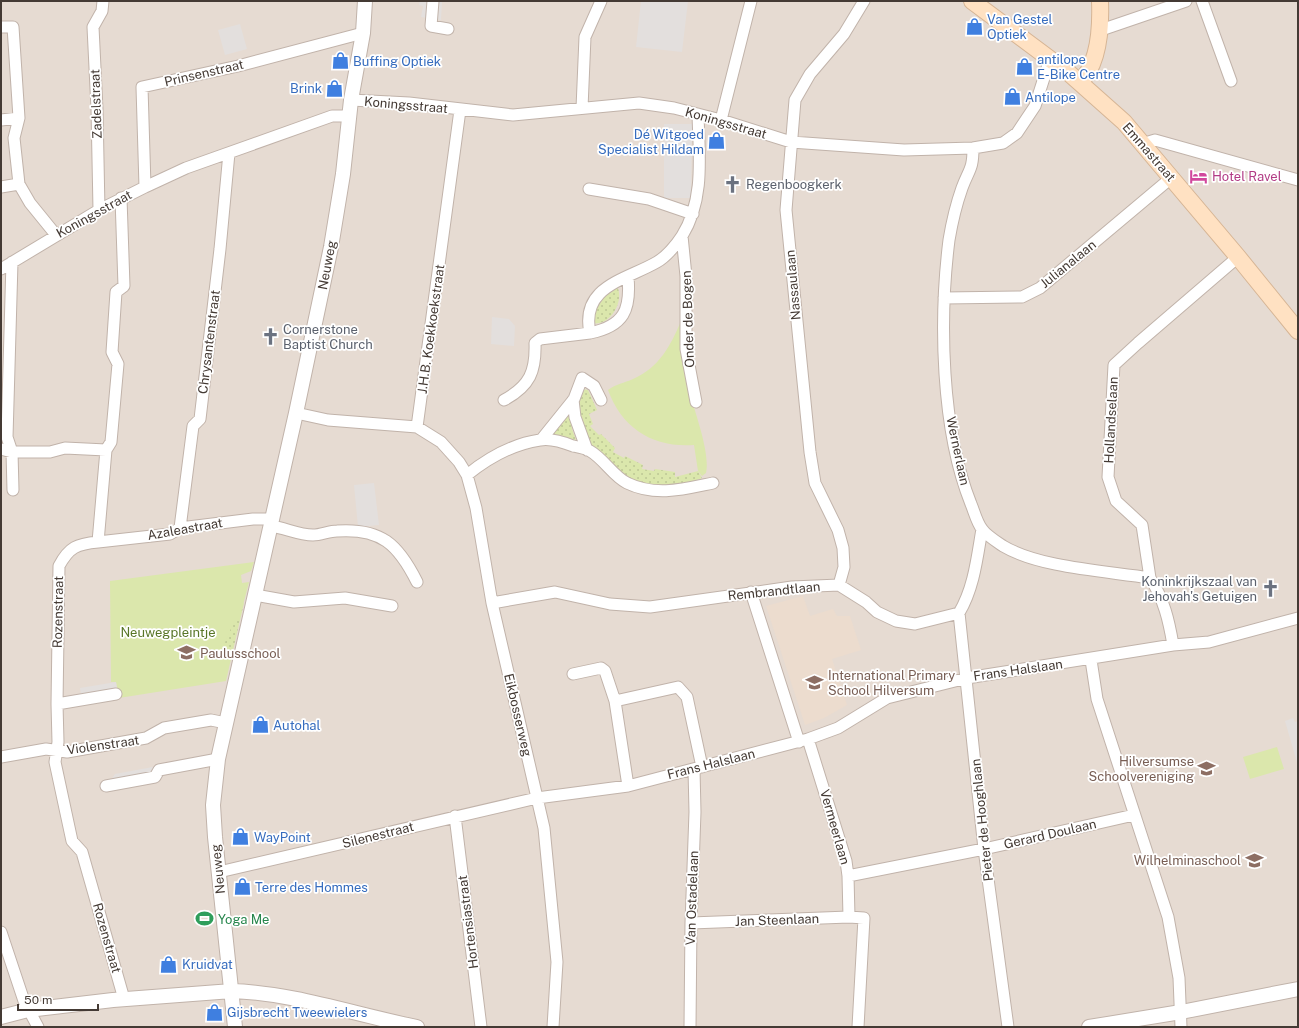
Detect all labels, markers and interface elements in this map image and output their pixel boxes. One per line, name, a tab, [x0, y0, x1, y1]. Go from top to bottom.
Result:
place label: Van Gestel Optiek	[987, 12, 1053, 42]
shop icon: Van Gestel Optiek	[964, 16, 984, 36]
shop icon: Buffing Optiek	[330, 51, 350, 71]
place label: antilope E-Bike Centre	[1037, 52, 1120, 82]
place label: Buffing Optiek	[353, 54, 441, 69]
shop icon: antilope E-Bike Centre	[1014, 56, 1034, 76]
street label: Prinsenstraat	[163, 57, 245, 89]
street label: Zadelstraat	[87, 69, 105, 139]
shop icon: Brink	[325, 78, 345, 98]
place label: Brink	[290, 81, 322, 96]
shop icon: Antilope	[1002, 87, 1022, 107]
place label: Antilope	[1025, 90, 1076, 105]
street label: Koningsstraat	[363, 94, 449, 116]
street label: Koningsstraat	[684, 104, 768, 142]
street label: Emmastraat	[1119, 120, 1179, 184]
place label: Dé Witgoed Specialist Hildam	[598, 127, 704, 157]
shop icon: Dé Witgoed Specialist Hildam	[707, 131, 727, 151]
hotel icon: Hotel Ravel	[1189, 166, 1209, 186]
place label: Hotel Ravel	[1212, 169, 1282, 184]
church icon: Regenboogkerk	[723, 174, 743, 194]
place label: Regenboogkerk	[746, 177, 842, 192]
street label: Koningsstraat	[54, 187, 134, 241]
street label: Julianalaan	[1037, 237, 1099, 291]
street label: Neuweg	[315, 239, 339, 291]
street label: Nassaulaan	[782, 249, 804, 321]
street label: J.H.B. Koekkoekstraat	[415, 263, 447, 395]
street label: Onder de Bogen	[679, 270, 697, 368]
street label: Chrysantenstraat	[195, 289, 223, 395]
place label: Cornerstone Baptist Church	[283, 322, 373, 352]
church icon: Cornerstone Baptist Church	[260, 326, 280, 346]
street label: Hollandselaan	[1101, 376, 1121, 464]
street label: Wernerlaan	[943, 415, 973, 487]
street label: Azaleastraat	[146, 515, 224, 543]
place label: Koninkrijkszaal van Jehovah's Getuigen	[1141, 574, 1257, 604]
street label: Rozenstraat	[50, 576, 66, 648]
church icon: Koninkrijkszaal van Jehovah's Getuigen	[1260, 578, 1280, 598]
street label: Rembrandtlaan	[727, 579, 821, 603]
park label: Neuwegpleintje	[120, 625, 216, 640]
school or university icon: Paulusschool	[177, 643, 197, 663]
place label: Paulusschool	[200, 646, 281, 661]
street label: Frans Halslaan	[972, 656, 1064, 684]
place label: International Primary School Hilversum	[828, 668, 955, 698]
street label: Eikbosserweg	[501, 672, 535, 758]
school or university icon: International Primary School Hilversum	[805, 672, 825, 692]
shop icon: Autohal	[250, 715, 270, 735]
place label: Autohal	[273, 718, 321, 733]
street label: Violenstraat	[66, 732, 140, 758]
street label: Frans Halslaan	[665, 746, 757, 782]
place label: Hilversumse Schoolvereniging	[1089, 754, 1194, 784]
street label: Pieter de Hooghlaan	[968, 758, 996, 882]
school or university icon: Hilversumse Schoolvereniging	[1197, 758, 1217, 778]
street label: Vermeerlaan	[817, 788, 853, 866]
street label: Gerard Doulaan	[1002, 816, 1098, 852]
street label: Silenestraat	[341, 819, 415, 851]
shop icon: WayPoint	[231, 827, 251, 847]
place label: WayPoint	[254, 830, 311, 845]
street label: Neuweg	[208, 843, 228, 895]
street label: Van Ostadelaan	[683, 850, 701, 946]
school or university icon: Wilhelminaschool	[1244, 850, 1264, 870]
place label: Wilhelminaschool	[1134, 853, 1241, 868]
street label: Hortensiastraat	[455, 874, 481, 970]
shop icon: Terre des Hommes	[232, 877, 252, 897]
place label: Terre des Hommes	[255, 880, 368, 895]
street label: Rozenstraat	[90, 901, 124, 975]
sports icon: Yoga Me	[195, 909, 215, 929]
street label: Jan Steenlaan	[735, 911, 819, 929]
place label: Yoga Me	[218, 912, 269, 927]
shop icon: Kruidvat	[159, 954, 179, 974]
place label: Kruidvat	[182, 957, 233, 972]
scale bar	[18, 986, 98, 1012]
text: 50 m	[24, 993, 52, 1007]
shop icon: Gijsbrecht Tweewielers	[204, 1002, 224, 1022]
place label: Gijsbrecht Tweewielers	[227, 1005, 367, 1020]

